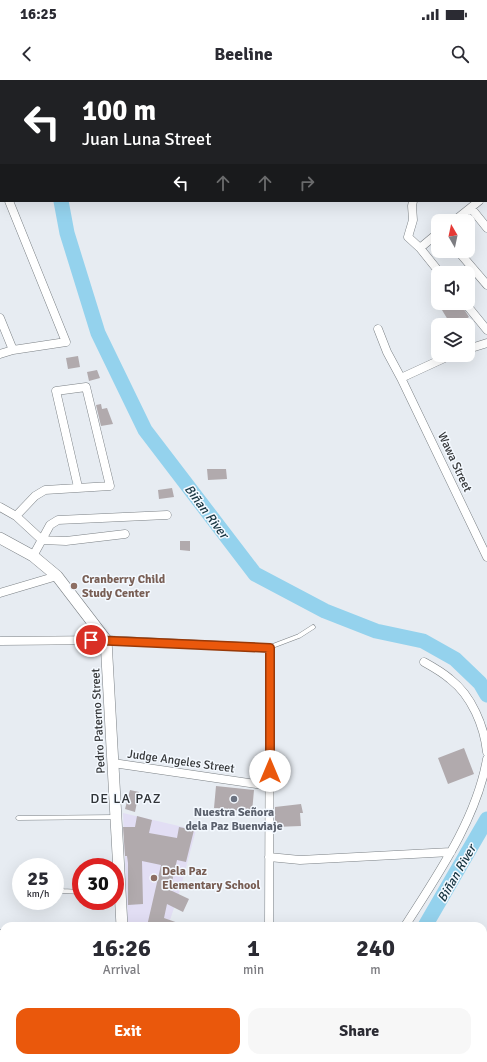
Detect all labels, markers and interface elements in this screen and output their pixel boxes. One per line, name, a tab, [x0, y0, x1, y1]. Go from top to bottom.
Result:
text: 16:25	[20, 5, 57, 23]
icon: back	[16, 43, 38, 65]
text: Beeline	[214, 43, 273, 65]
icon: search	[449, 43, 471, 65]
text: 100 m	[82, 94, 156, 128]
icon: left	[16, 96, 68, 148]
text: Juan Luna Street	[82, 128, 211, 150]
icon: left	[170, 172, 192, 194]
icon: ahead	[212, 172, 234, 194]
icon: ahead	[254, 172, 276, 194]
icon: right	[296, 172, 318, 194]
north arrow	[431, 214, 475, 258]
map controls	[431, 214, 475, 362]
button: sound	[431, 266, 475, 310]
button: layers	[431, 318, 475, 362]
street label: Wawa Street	[434, 430, 475, 494]
water label: Biñan River	[181, 482, 233, 543]
place label: Cranberry Child Study Center	[82, 572, 166, 601]
marker: Cranberry Child Study Center	[69, 581, 79, 591]
pin	[74, 623, 108, 657]
icon: arrive	[80, 629, 102, 651]
street label: Pedro Paterno Street	[88, 668, 109, 774]
street label: Judge Angeles Street	[126, 747, 235, 776]
position arrow	[249, 750, 291, 792]
district label: DE LA PAZ	[90, 790, 162, 807]
marker: Nuestra Señora dela Paz Buenviaje	[229, 794, 239, 804]
place label: Nuestra Señora dela Paz Buenviaje	[185, 805, 283, 834]
water label: Biñan River	[434, 840, 481, 905]
speed limit sign: 30	[72, 858, 124, 910]
place label: Dela Paz Elementary School	[162, 864, 261, 893]
text: 25	[27, 866, 49, 891]
marker: Dela Paz Elementary School	[149, 873, 159, 883]
text: km/h	[27, 888, 49, 900]
text: 16:26	[92, 933, 151, 963]
text: 1	[247, 933, 260, 963]
text: 240	[356, 933, 395, 963]
text: Arrival	[103, 962, 140, 978]
text: min	[243, 962, 264, 978]
text: m	[370, 962, 381, 978]
button: Exit	[16, 1008, 240, 1054]
button: Share	[248, 1008, 471, 1054]

